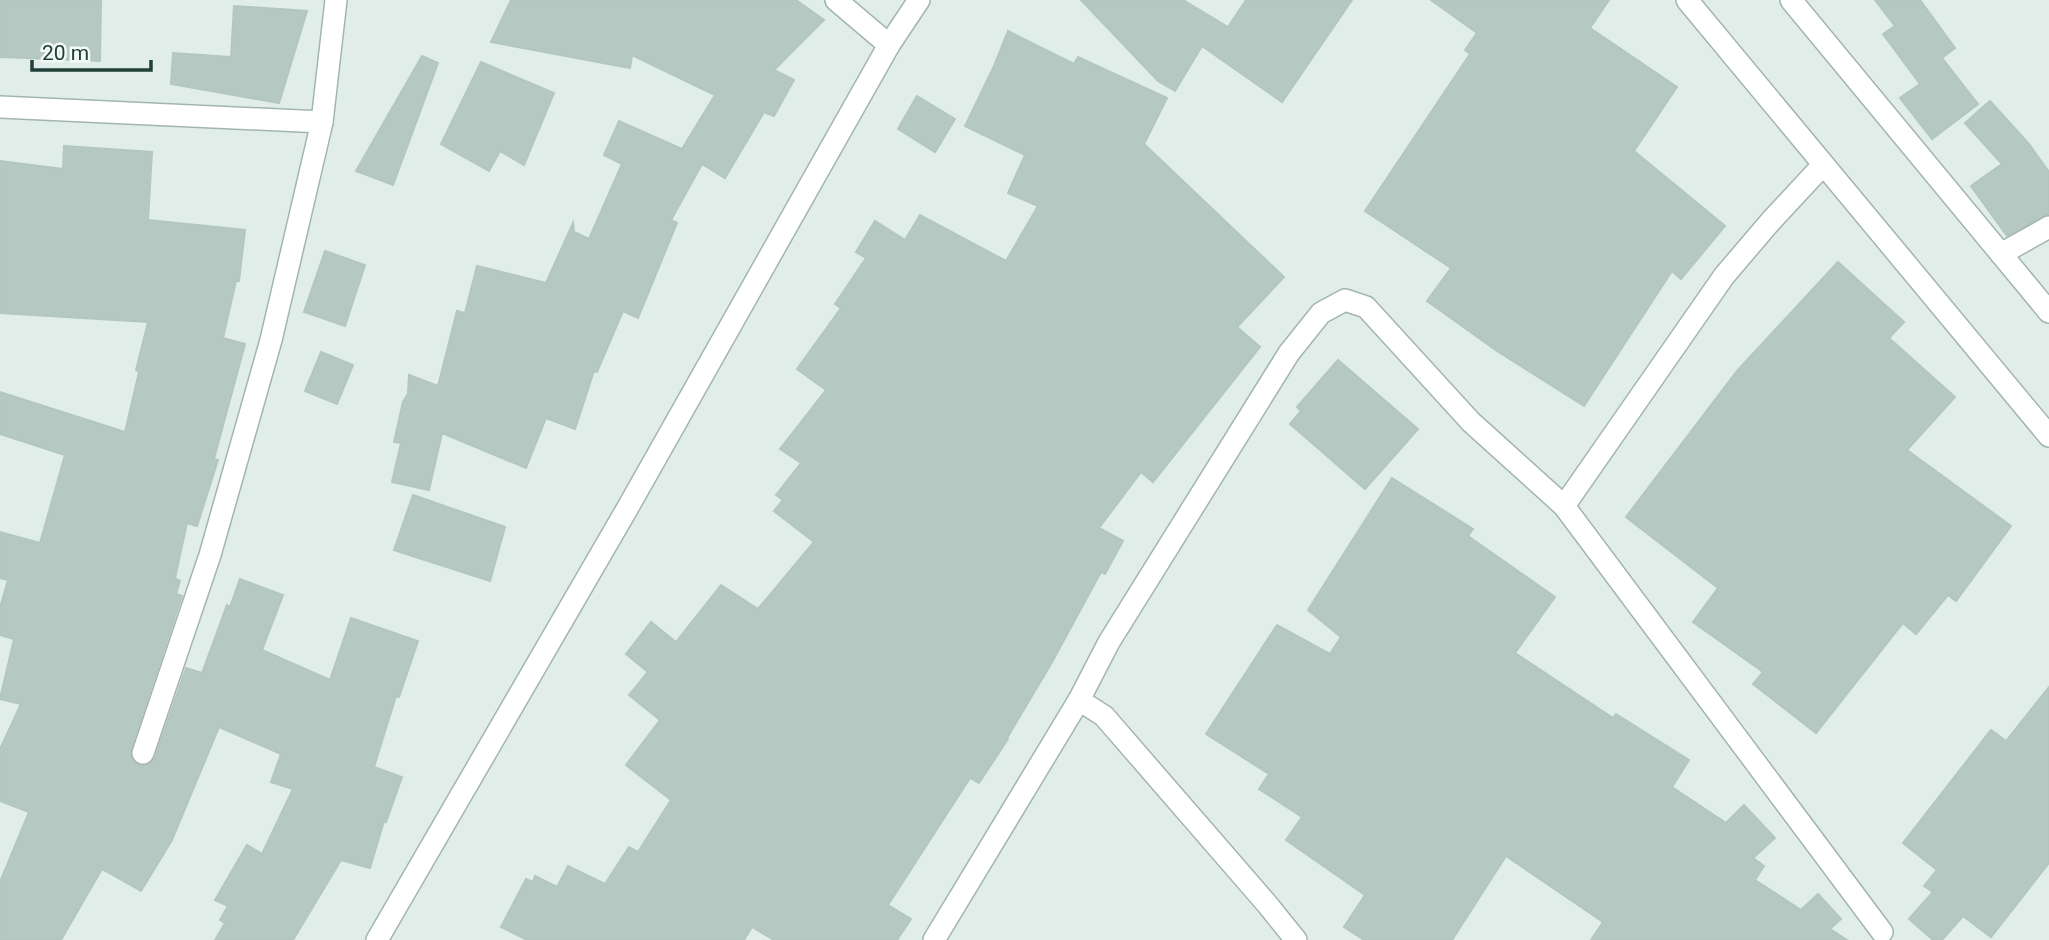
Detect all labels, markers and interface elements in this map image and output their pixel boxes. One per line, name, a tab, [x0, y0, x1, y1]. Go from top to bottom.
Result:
scale bar	[32, 28, 150, 72]
text: 20 m	[42, 41, 89, 65]

